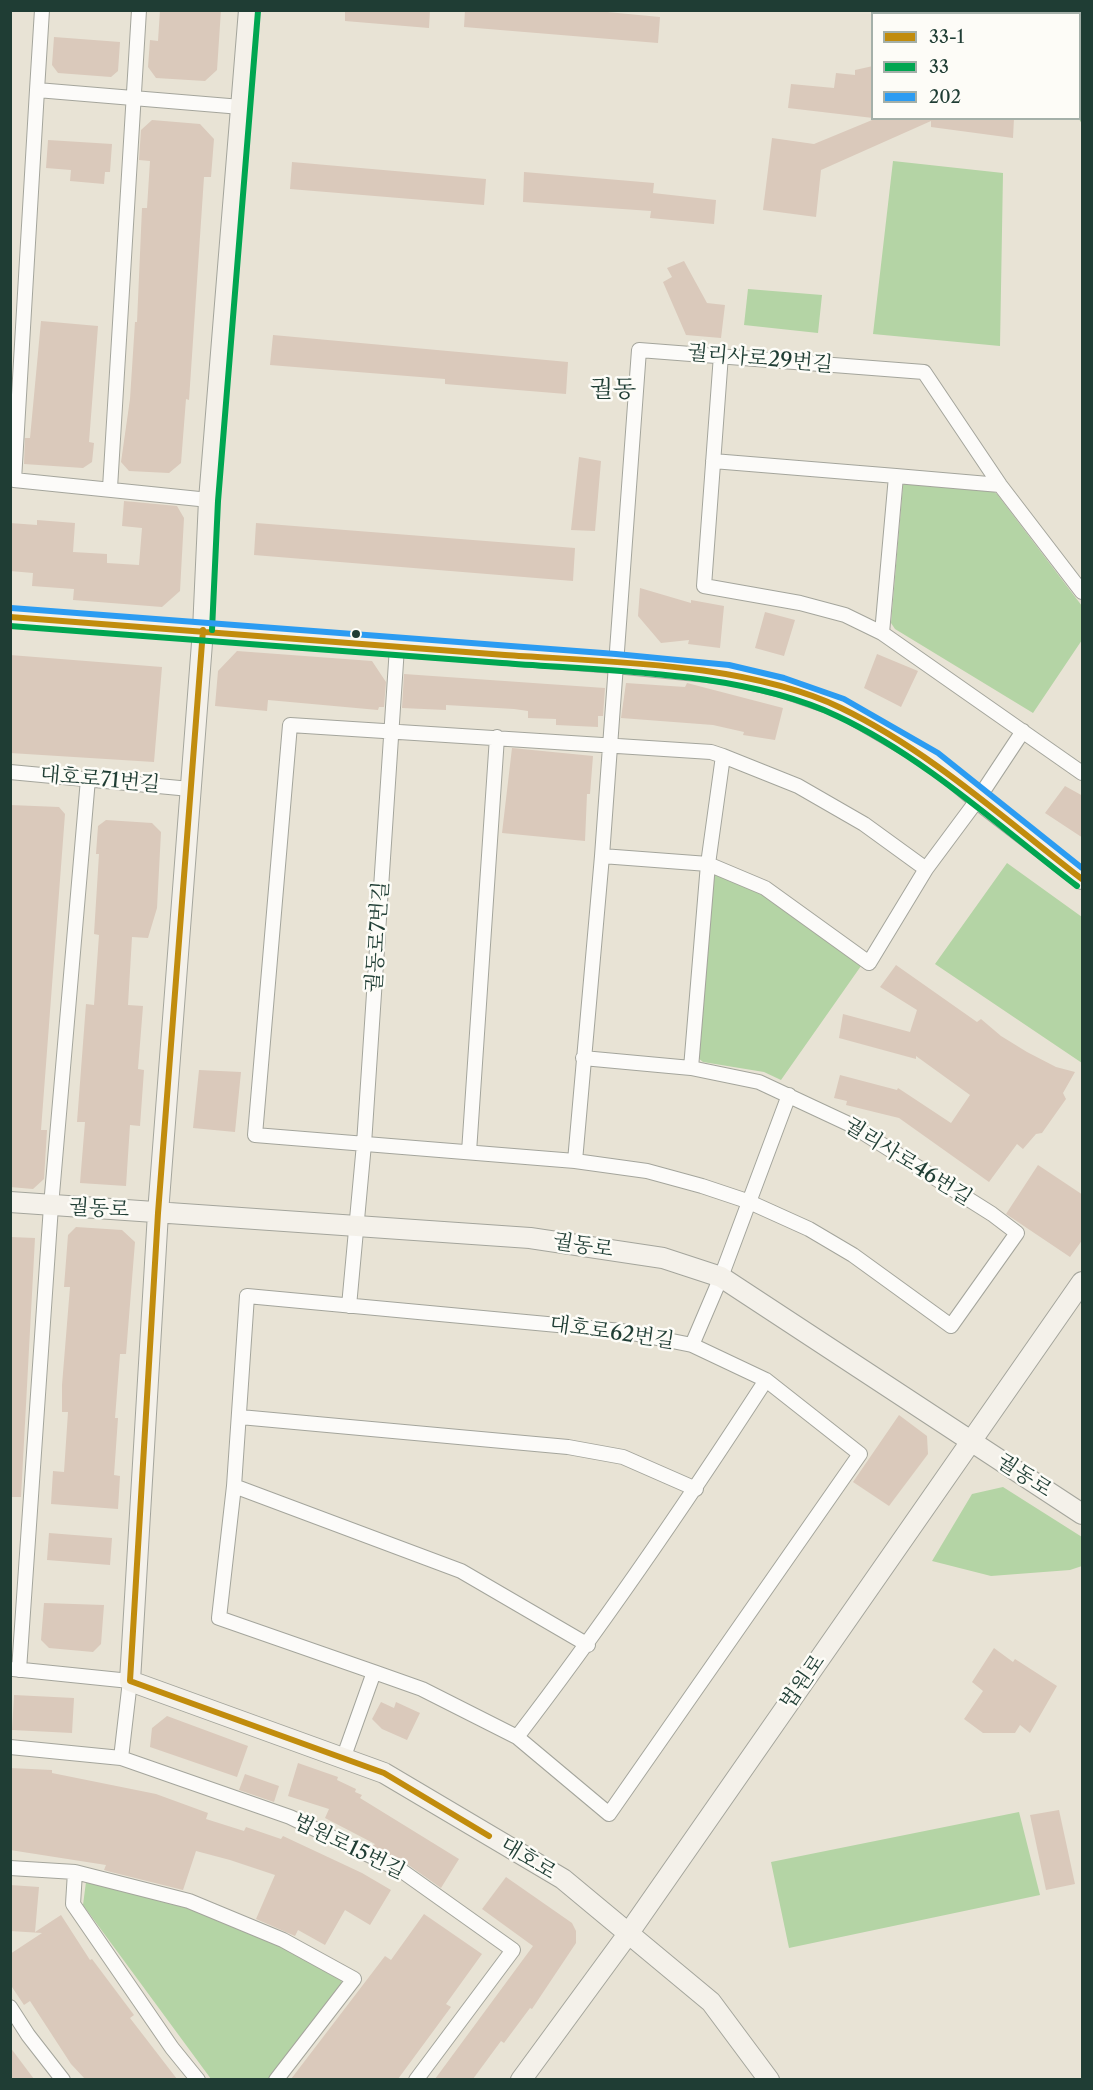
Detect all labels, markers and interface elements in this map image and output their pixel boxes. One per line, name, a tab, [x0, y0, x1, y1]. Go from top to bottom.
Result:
legend	[871, 12, 1081, 120]
text: 33-1	[929, 26, 964, 48]
text: 33	[929, 56, 949, 78]
text: 202	[929, 86, 961, 108]
street label: 궐리사로29번길	[686, 340, 834, 378]
district label: 궐동	[590, 376, 636, 404]
unlabelled marker	[350, 628, 362, 640]
street label: 대호로71번길	[39, 762, 161, 798]
street label: 궐동로7번길	[362, 880, 394, 994]
street label: 궐리사로46번길	[839, 1113, 977, 1211]
street label: 궐동로	[68, 1195, 130, 1223]
street label: 궐동로	[551, 1229, 615, 1263]
street label: 대호로62번길	[548, 1312, 676, 1354]
street label: 궐동로	[992, 1449, 1056, 1503]
street label: 법원로	[775, 1650, 831, 1714]
street label: 법원로15번길	[289, 1809, 409, 1885]
street label: 대호로	[495, 1833, 561, 1885]

